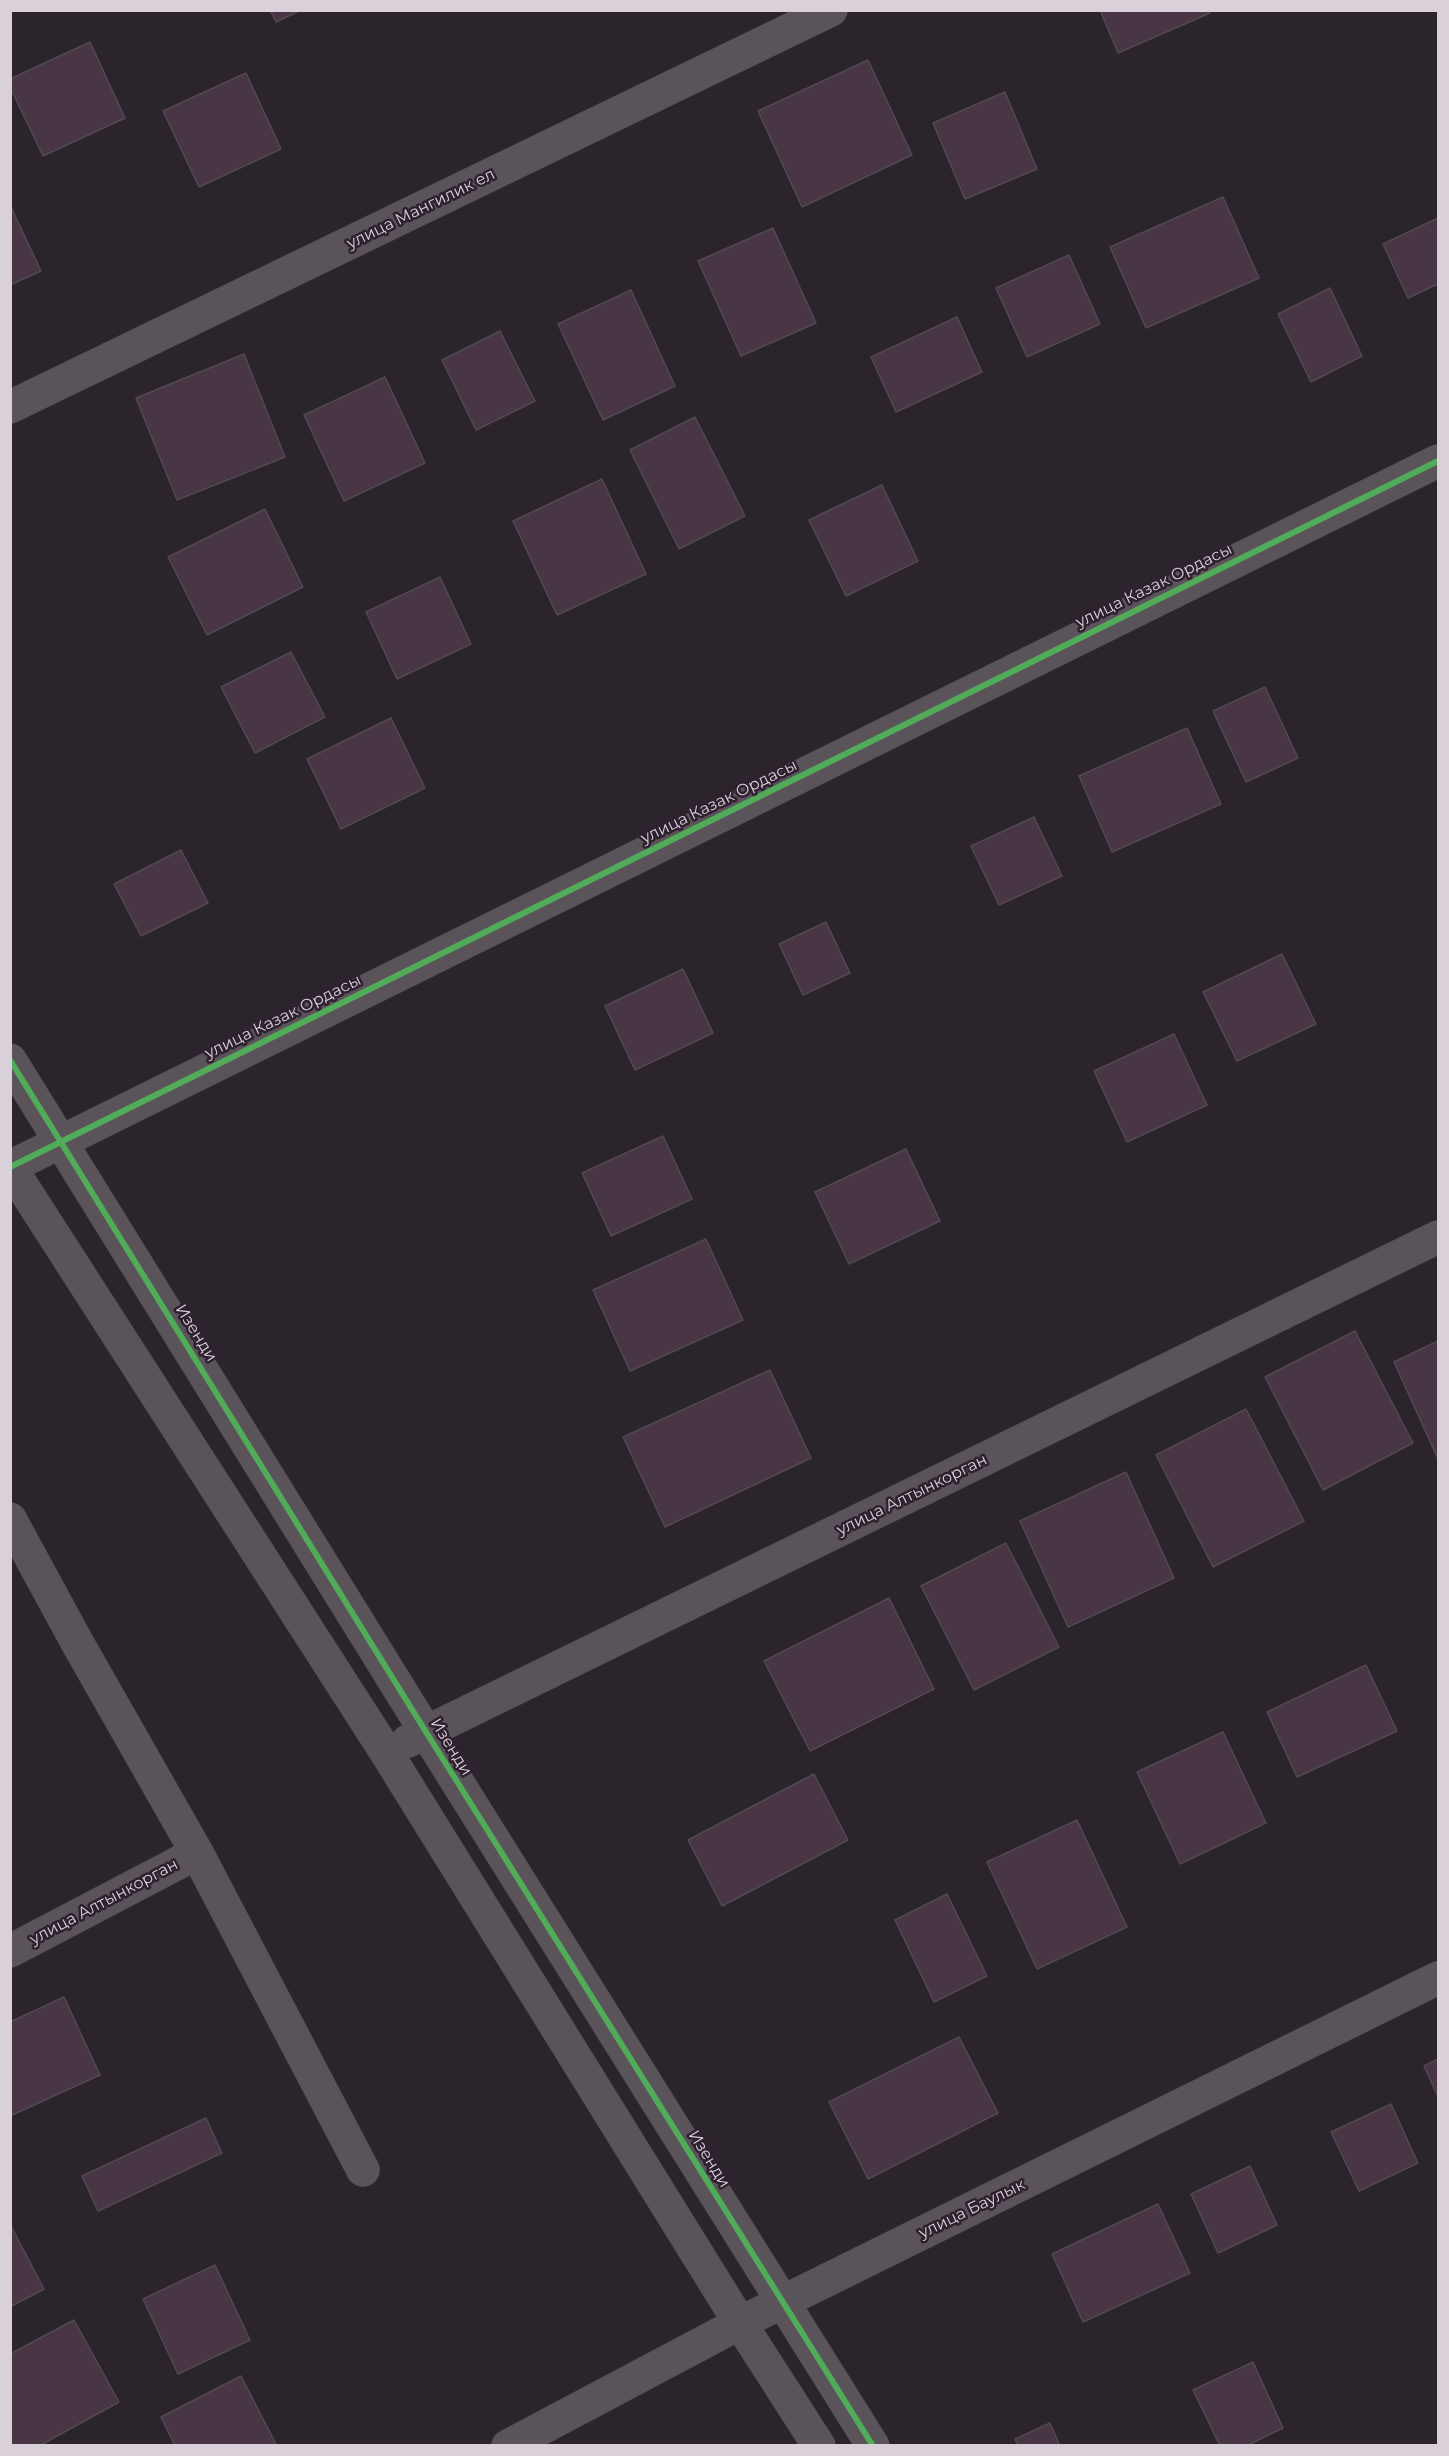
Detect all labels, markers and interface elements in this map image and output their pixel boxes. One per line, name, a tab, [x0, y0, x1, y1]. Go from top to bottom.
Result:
street label: улица Мангилик ел	[344, 165, 498, 253]
street label: улица Казак Ордасы	[1073, 540, 1235, 632]
street label: улица Казак Ордасы	[638, 756, 800, 848]
street label: улица Казак Ордасы	[202, 971, 364, 1063]
street label: Изенди	[171, 1301, 221, 1365]
street label: улица Алтынкорган	[834, 1450, 990, 1540]
street label: Изенди	[426, 1715, 476, 1779]
street label: улица Алтынкорган	[27, 1855, 181, 1949]
street label: Изенди	[684, 2127, 734, 2191]
street label: улица Баулык	[916, 2175, 1028, 2243]

